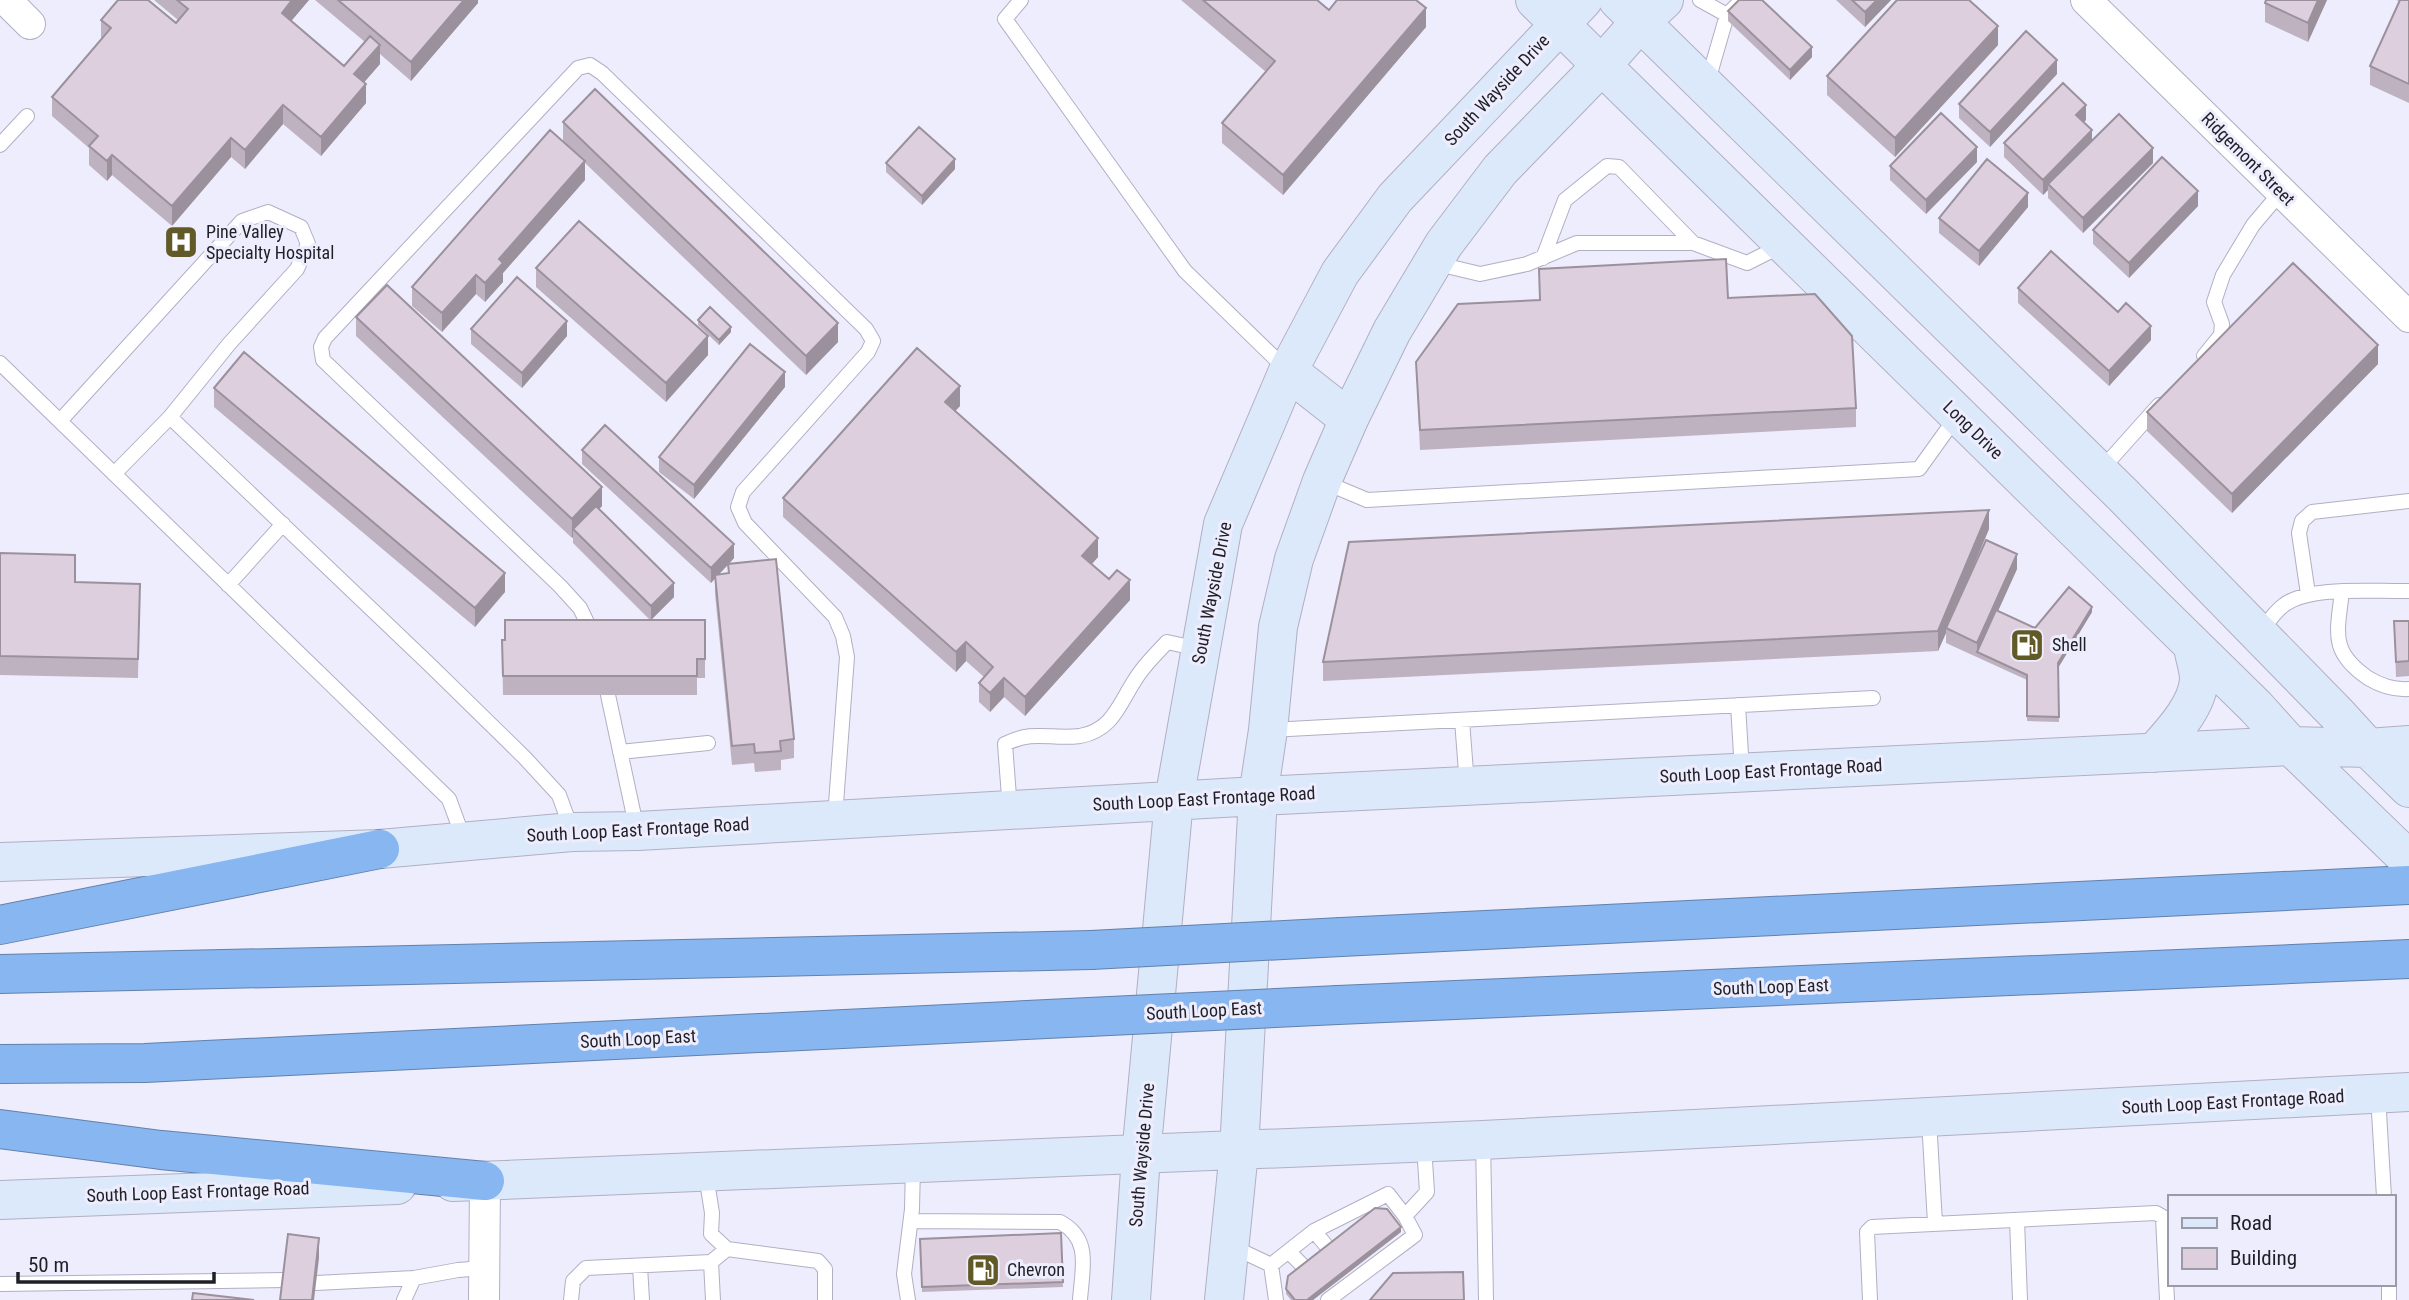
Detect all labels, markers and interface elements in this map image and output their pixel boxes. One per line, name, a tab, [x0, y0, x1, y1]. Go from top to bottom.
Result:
street label: South Wayside Drive	[1440, 30, 1554, 150]
street label: Ridgemont Street	[2197, 108, 2299, 210]
place label: Pine Valley Specialty Hospital	[206, 221, 334, 263]
hospital icon: Pine Valley Specialty Hospital	[162, 223, 200, 261]
street label: Long Drive	[1939, 396, 2008, 463]
street label: South Wayside Drive	[1187, 520, 1236, 666]
fuel station icon: Shell	[2008, 626, 2046, 664]
place label: Shell	[2052, 634, 2087, 655]
street label: South Loop East Frontage Road	[1659, 754, 1883, 787]
street label: South Loop East Frontage Road	[1092, 782, 1316, 815]
street label: South Loop East Frontage Road	[526, 813, 750, 846]
street label: South Loop East	[1713, 974, 1829, 999]
street label: South Loop East	[1146, 997, 1262, 1024]
street label: South Loop East	[580, 1025, 696, 1052]
street label: South Wayside Drive	[1125, 1082, 1158, 1228]
street label: South Loop East Frontage Road	[2121, 1085, 2345, 1118]
street label: South Loop East Frontage Road	[86, 1177, 310, 1206]
legend	[2168, 1195, 2395, 1286]
text: Road	[2230, 1211, 2272, 1235]
scale bar	[18, 1240, 214, 1284]
text: Building	[2230, 1246, 2297, 1270]
fuel station icon: Chevron	[964, 1251, 1002, 1289]
text: 50 m	[28, 1253, 69, 1277]
place label: Chevron	[1007, 1259, 1065, 1280]

